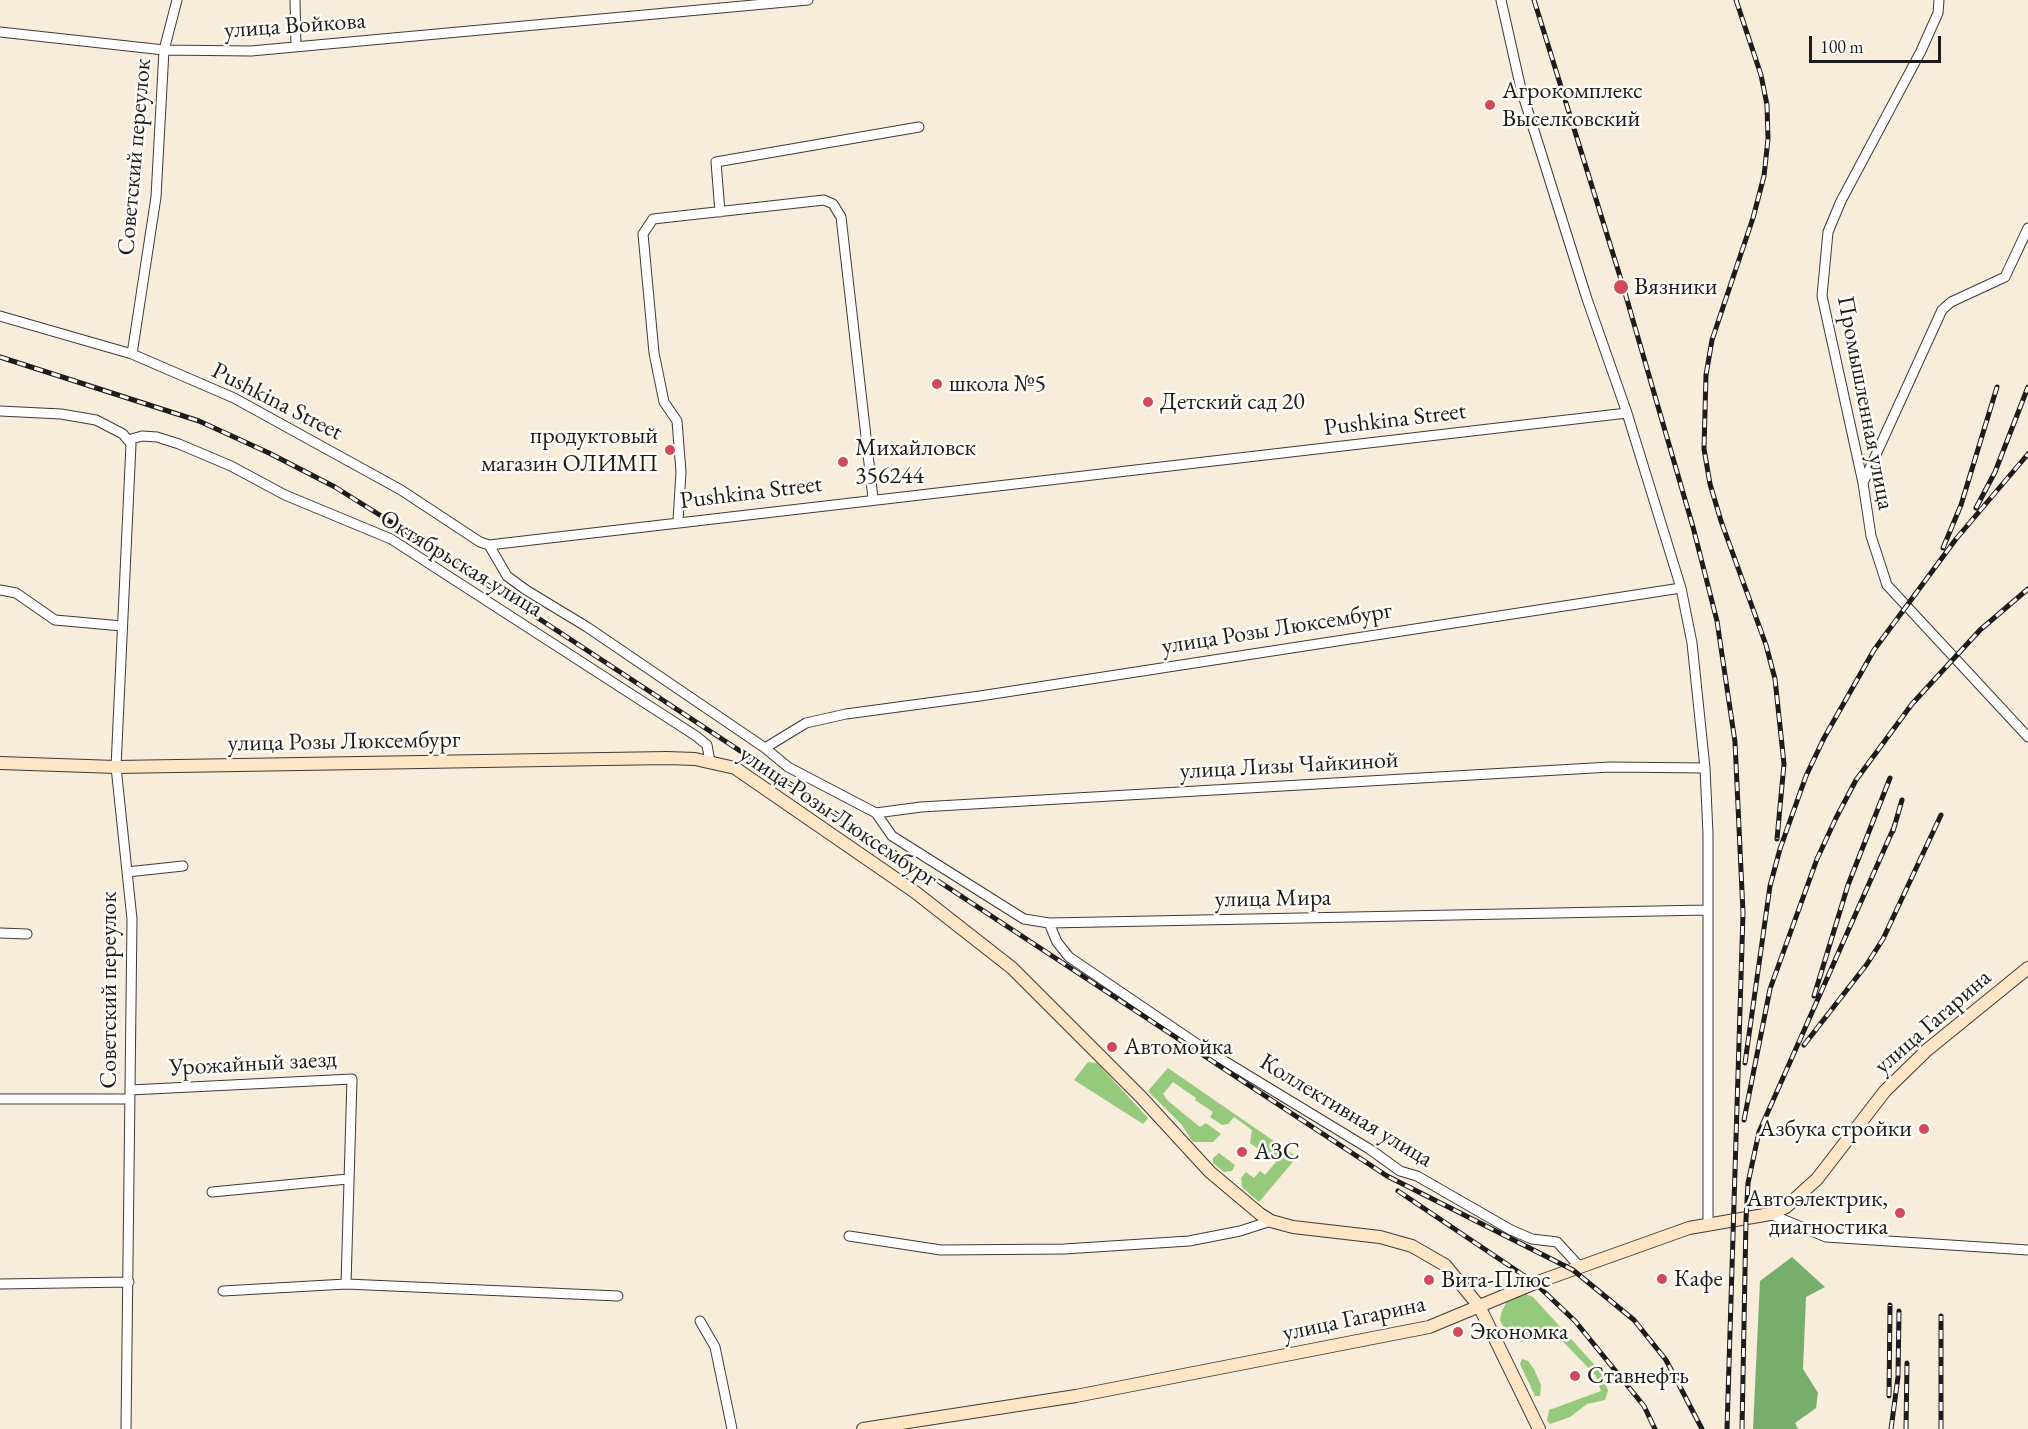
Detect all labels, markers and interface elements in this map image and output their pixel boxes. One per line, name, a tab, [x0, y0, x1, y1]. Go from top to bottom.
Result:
street label: улица Войкова	[223, 7, 367, 45]
scale bar	[1812, 24, 1944, 62]
text: 100 m	[1820, 35, 1864, 58]
street label: Советский переулок	[112, 57, 158, 257]
place label: Агрокомплекс Выселковский	[1502, 77, 1643, 133]
marker: Агрокомплекс Выселковский	[1483, 98, 1497, 112]
place label: Вязники	[1634, 273, 1717, 301]
marker: Вязники	[1612, 278, 1630, 296]
street label: Промышленная улица	[1830, 294, 1900, 512]
street label: Pushkina Street	[207, 357, 347, 447]
place label: школа №5	[949, 370, 1046, 398]
marker: школа №5	[930, 377, 944, 391]
place label: Детский сад 20	[1160, 388, 1305, 416]
marker: Детский сад 20	[1141, 395, 1155, 409]
street label: Pushkina Street	[1322, 397, 1468, 443]
place label: продуктовый магазин ОЛИМП	[481, 422, 658, 478]
place label: Михайловск 356244	[855, 434, 976, 490]
marker: продуктовый магазин ОЛИМП	[663, 443, 677, 457]
marker: Михайловск 356244	[836, 455, 850, 469]
street label: Pushkina Street	[678, 470, 824, 516]
street label: Октябрьская улица	[374, 504, 548, 624]
street label: улица Розы Люксембург	[1160, 597, 1394, 661]
street label: улица Розы Люксембург	[227, 726, 461, 758]
street label: улица Розы Люксембург	[733, 740, 943, 894]
street label: улица Лизы Чайкиной	[1179, 746, 1399, 786]
street label: улица Мира	[1214, 884, 1332, 914]
street label: Советский переулок	[95, 891, 123, 1089]
street label: улица Гагарина	[1869, 963, 1997, 1081]
place label: Автомойка	[1124, 1033, 1233, 1061]
marker: Автомойка	[1105, 1040, 1119, 1054]
street label: Урожайный заезд	[168, 1045, 338, 1083]
street label: Коллективная улица	[1254, 1048, 1438, 1174]
place label: Азбука стройки	[1759, 1115, 1912, 1143]
marker: Азбука стройки	[1917, 1122, 1931, 1136]
place label: АЗС	[1254, 1138, 1300, 1166]
marker: АЗС	[1235, 1145, 1249, 1159]
place label: Автоэлектрик, диагностика	[1746, 1185, 1888, 1241]
marker: Автоэлектрик, диагностика	[1893, 1206, 1907, 1220]
place label: Кафе	[1674, 1265, 1723, 1293]
place label: Вита-Плюс	[1441, 1266, 1551, 1294]
marker: Кафе	[1655, 1272, 1669, 1286]
marker: Вита-Плюс	[1422, 1273, 1436, 1287]
street label: улица Гагарина	[1280, 1290, 1428, 1348]
place label: Экономка	[1470, 1318, 1568, 1346]
marker: Экономка	[1451, 1325, 1465, 1339]
place label: Ставнефть	[1587, 1362, 1689, 1390]
marker: Ставнефть	[1568, 1369, 1582, 1383]

